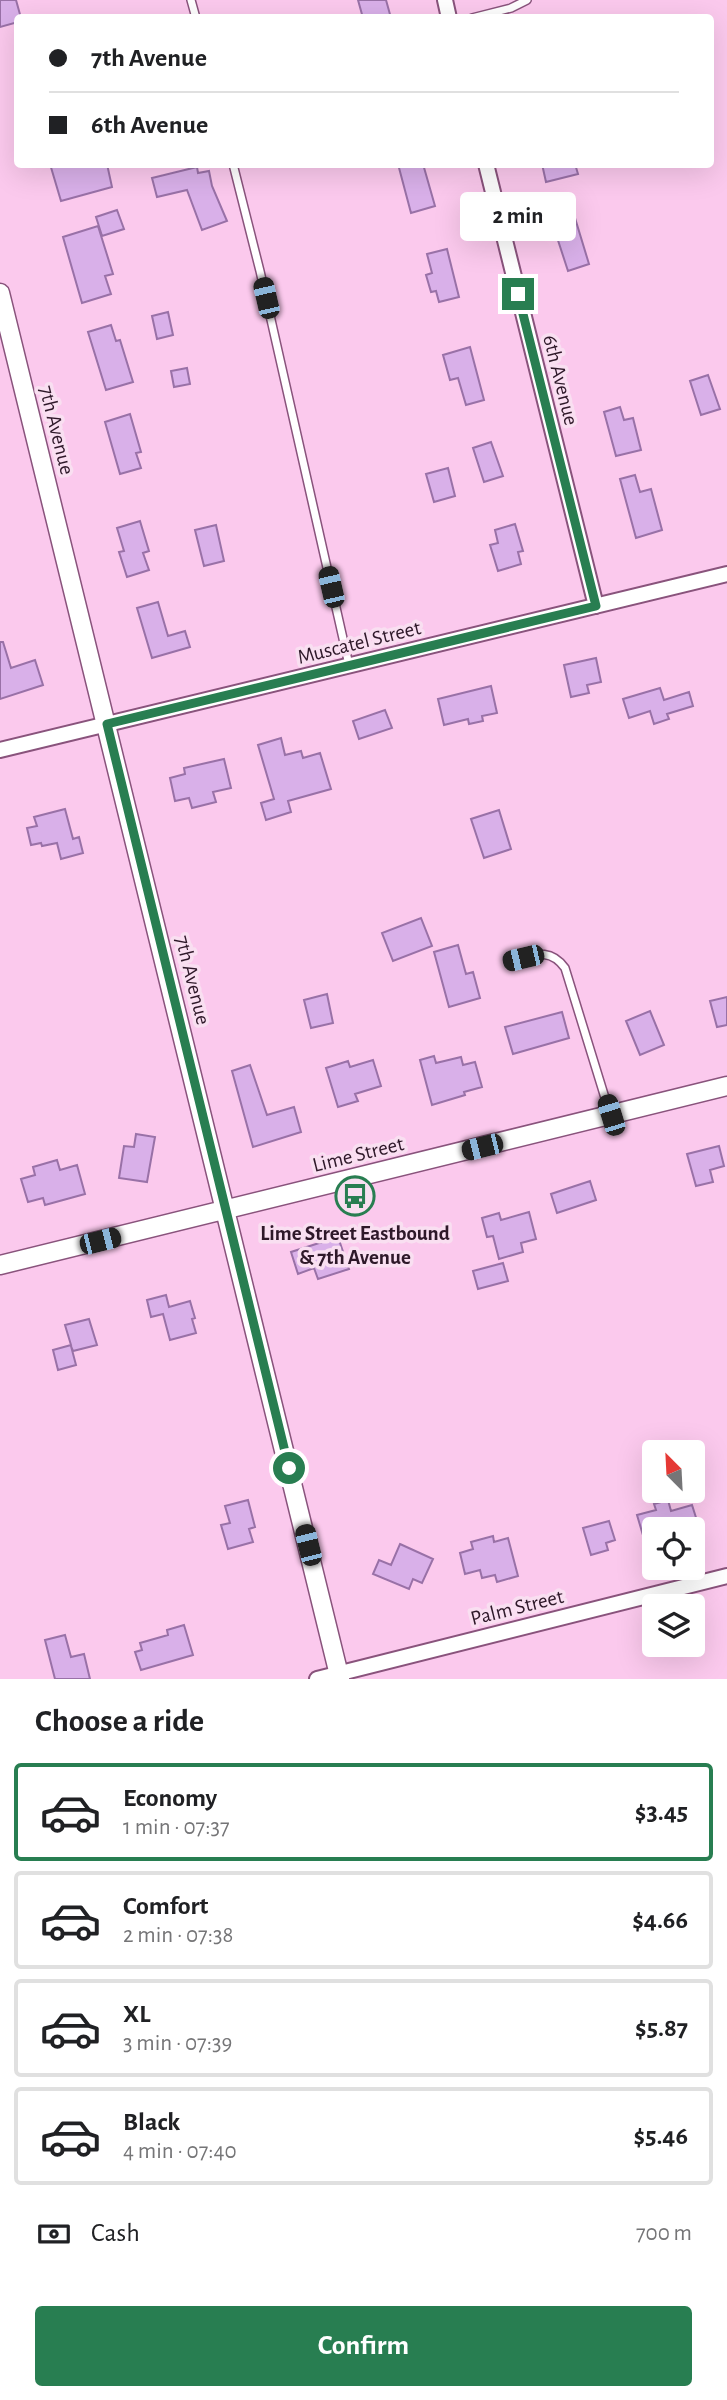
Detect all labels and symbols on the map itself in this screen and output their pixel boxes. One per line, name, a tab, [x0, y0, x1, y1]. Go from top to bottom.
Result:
callout: 2 min	[460, 192, 576, 242]
car	[252, 275, 281, 321]
route end	[502, 278, 534, 310]
street label: 6th Avenue	[539, 333, 582, 427]
street label: 7th Avenue	[35, 383, 78, 477]
car	[317, 564, 346, 610]
street label: Muscatel Street	[295, 617, 423, 668]
street label: 7th Avenue	[171, 933, 214, 1027]
car	[501, 943, 546, 973]
car	[595, 1092, 628, 1138]
car	[460, 1132, 505, 1162]
street label: Lime Street	[310, 1133, 406, 1176]
bus stop icon: Lime Street Eastbound & 7th Avenue	[334, 1175, 376, 1217]
place label: Lime Street Eastbound & 7th Avenue	[260, 1223, 450, 1268]
car	[78, 1226, 123, 1256]
north arrow	[642, 1440, 705, 1503]
route start	[273, 1452, 305, 1484]
car	[293, 1522, 324, 1568]
street label: Palm Street	[469, 1586, 566, 1629]

